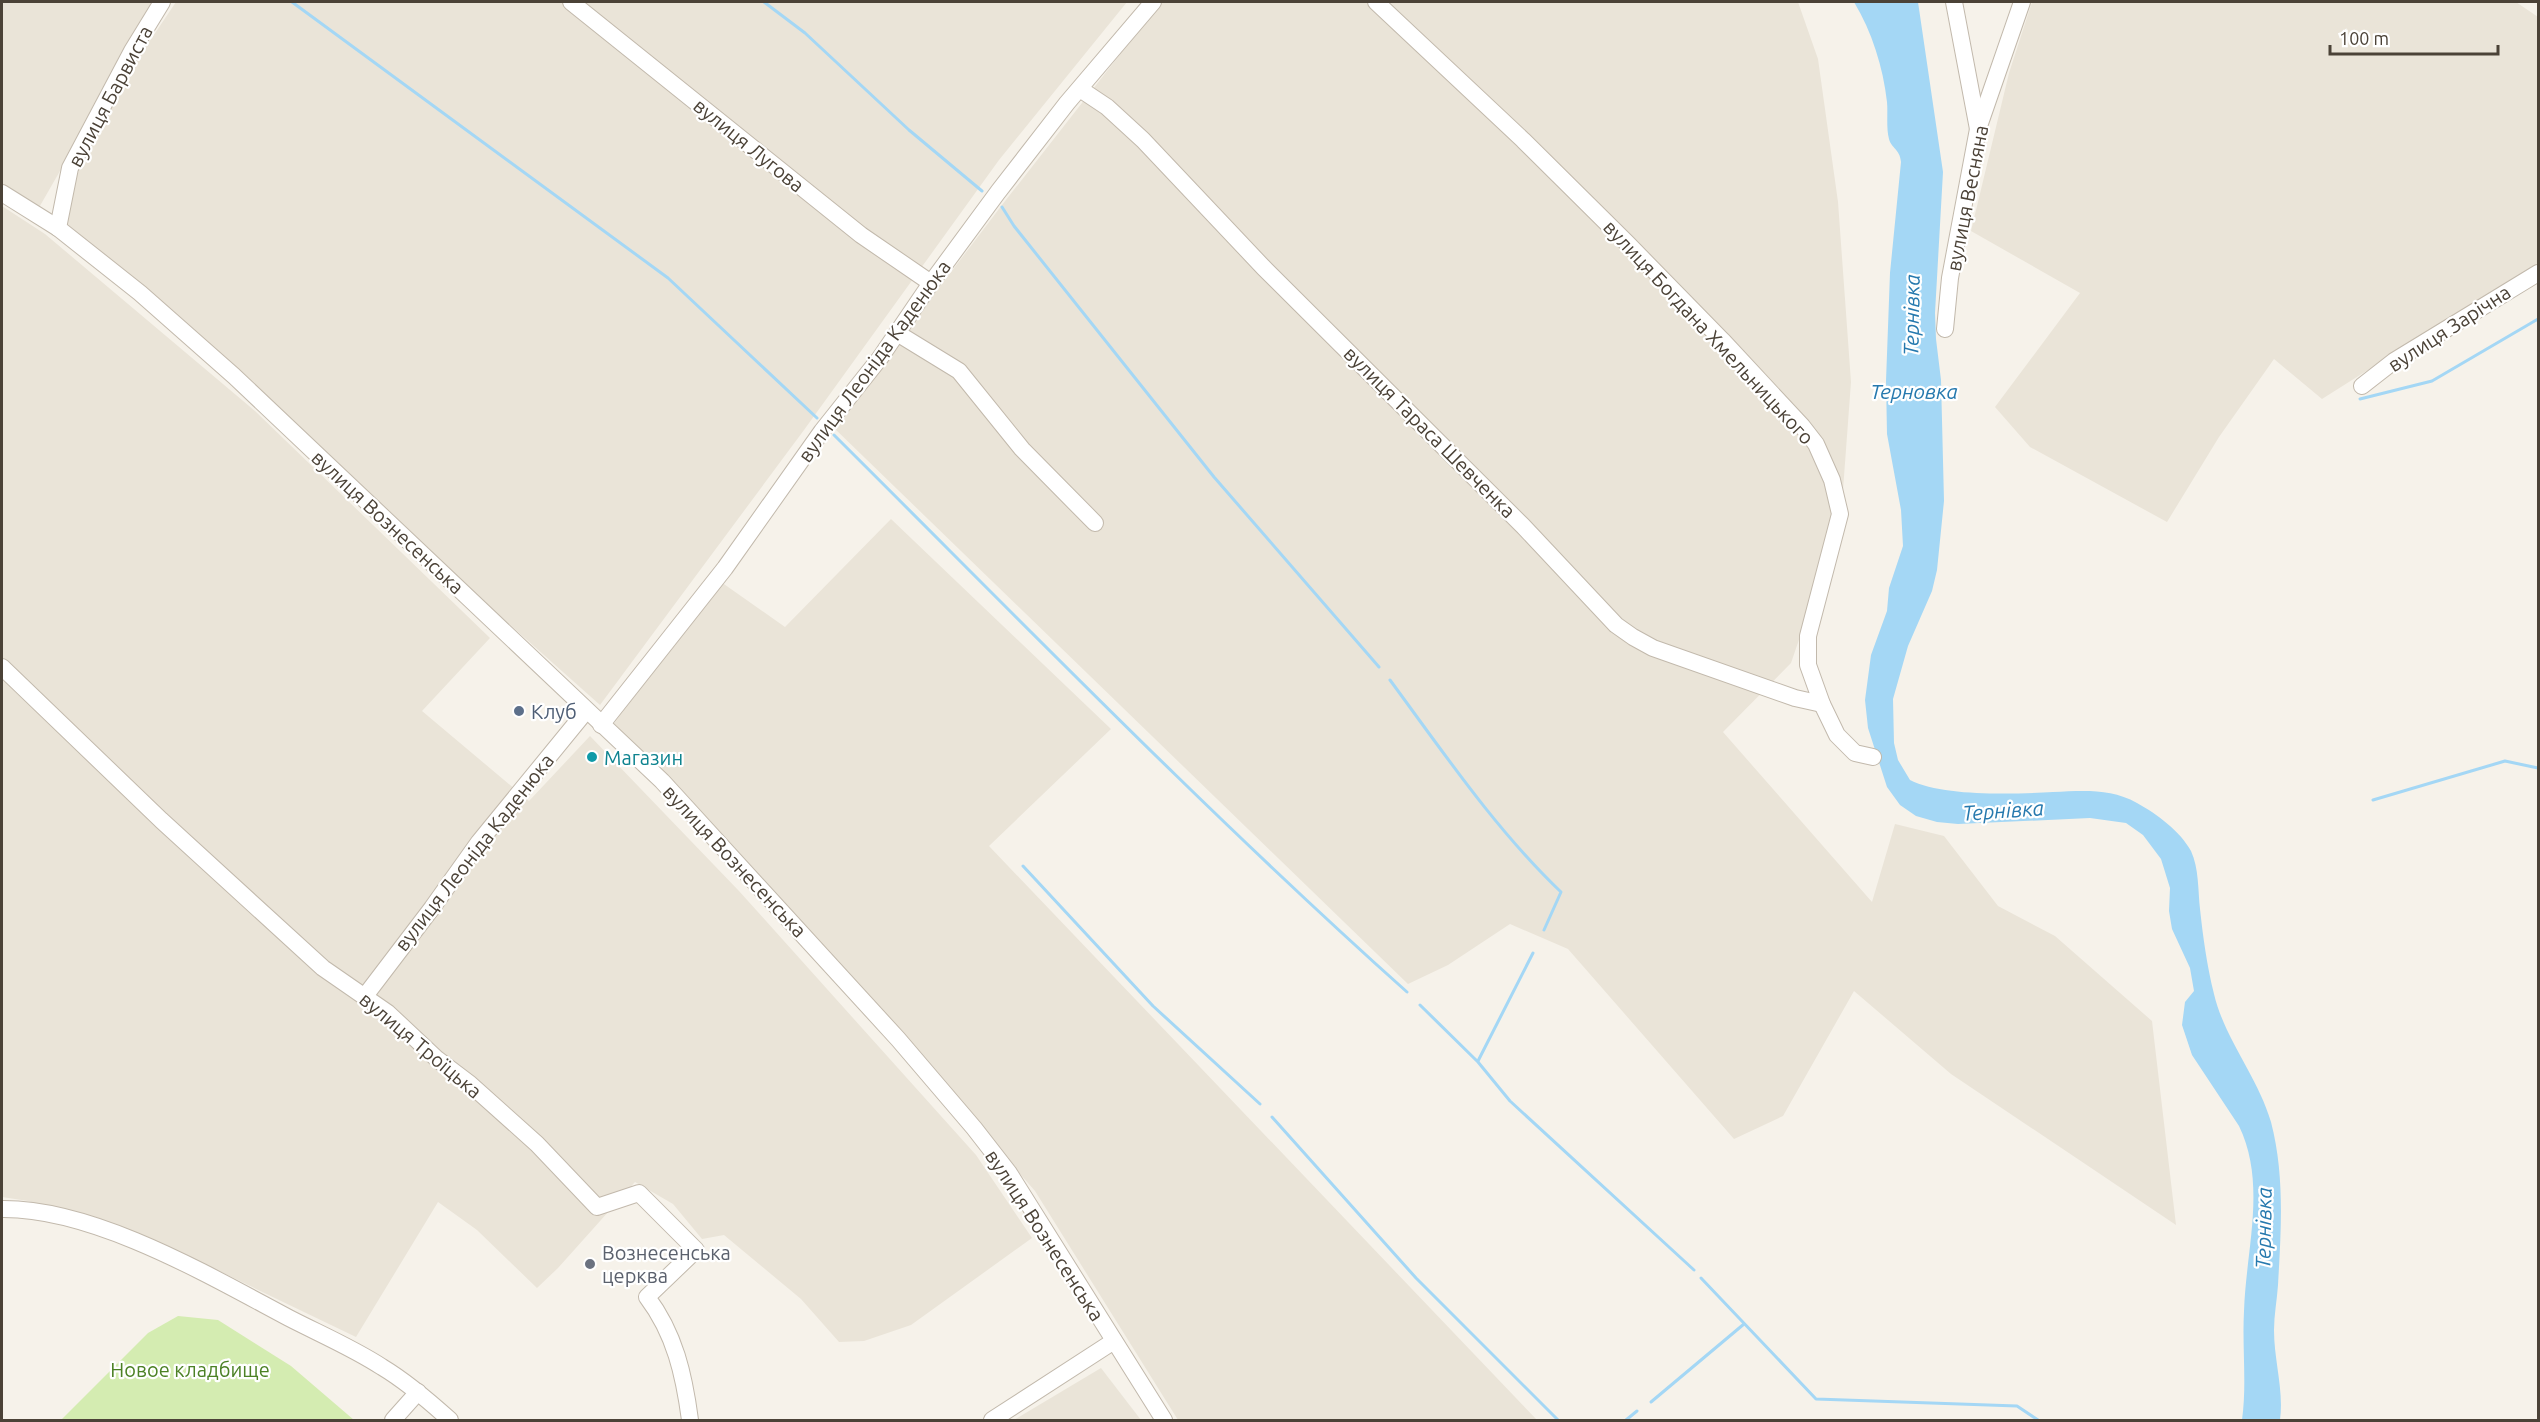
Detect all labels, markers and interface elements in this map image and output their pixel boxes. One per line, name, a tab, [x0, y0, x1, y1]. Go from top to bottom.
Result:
scale bar	[2330, 18, 2498, 56]
street label: вулиця Барвиста	[63, 21, 157, 171]
text: 100 m	[2339, 28, 2389, 48]
street label: вулиця Лугова	[689, 93, 809, 197]
street label: вулиця Весняна	[1942, 123, 1992, 273]
street label: вулиця Богдана Хмельницького	[1599, 215, 1819, 449]
street label: вулиця Леоніда Каденюка	[793, 256, 955, 466]
water label: Тернівка	[1898, 274, 1924, 356]
street label: вулиця Зарічна	[2383, 280, 2515, 376]
street label: вулиця Тараса Шевченка	[1340, 342, 1520, 522]
water label: Терновка	[1870, 379, 1958, 403]
street label: вулиця Вознесенська	[307, 446, 469, 598]
place label: Клуб	[531, 700, 577, 723]
marker: Клуб	[512, 704, 526, 718]
place label: Магазин	[604, 746, 683, 769]
street label: вулиця Леоніда Каденюка	[390, 749, 558, 955]
marker: Магазин	[585, 750, 599, 764]
street label: вулиця Вознесенська	[659, 780, 811, 942]
water label: Тернівка	[1961, 795, 2045, 825]
street label: вулиця Троїцька	[355, 987, 487, 1103]
street label: вулиця Вознесенська	[981, 1145, 1109, 1325]
water label: Тернівка	[2250, 1187, 2276, 1269]
place label: Вознесенська церква	[602, 1241, 731, 1287]
marker: Вознесенська церква	[583, 1257, 597, 1271]
park label: Новое кладбище	[110, 1358, 270, 1381]

